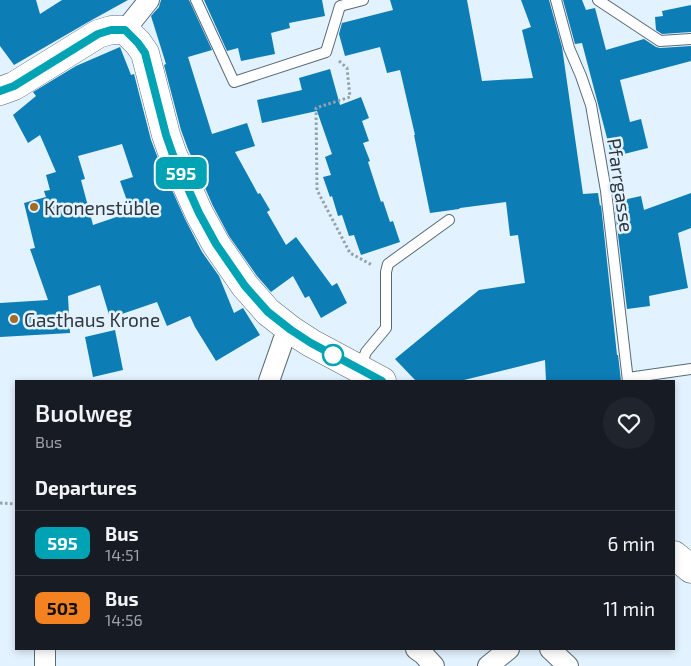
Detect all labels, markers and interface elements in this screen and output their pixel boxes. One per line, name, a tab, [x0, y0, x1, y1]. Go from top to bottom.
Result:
street label: Pfarrgasse	[603, 137, 639, 233]
line badge: 595	[152, 157, 210, 189]
text: 595	[166, 162, 196, 184]
place label: Kronenstüble	[44, 196, 160, 219]
marker: Kronenstüble	[28, 201, 40, 213]
place label: Gasthaus Krone	[24, 308, 160, 331]
marker: Gasthaus Krone	[8, 313, 20, 325]
unlabelled marker	[322, 344, 344, 366]
button: heart	[603, 397, 655, 449]
text: Buolweg	[35, 398, 132, 427]
text: Bus	[35, 432, 62, 451]
text: Departures	[35, 476, 137, 499]
text: Bus	[105, 522, 139, 545]
text: 595	[47, 532, 78, 554]
text: 6 min	[607, 532, 655, 555]
text: 14:51	[105, 545, 140, 564]
text: Bus	[105, 587, 139, 610]
text: 503	[47, 597, 78, 619]
text: 11 min	[603, 597, 655, 620]
text: 14:56	[105, 610, 143, 629]

